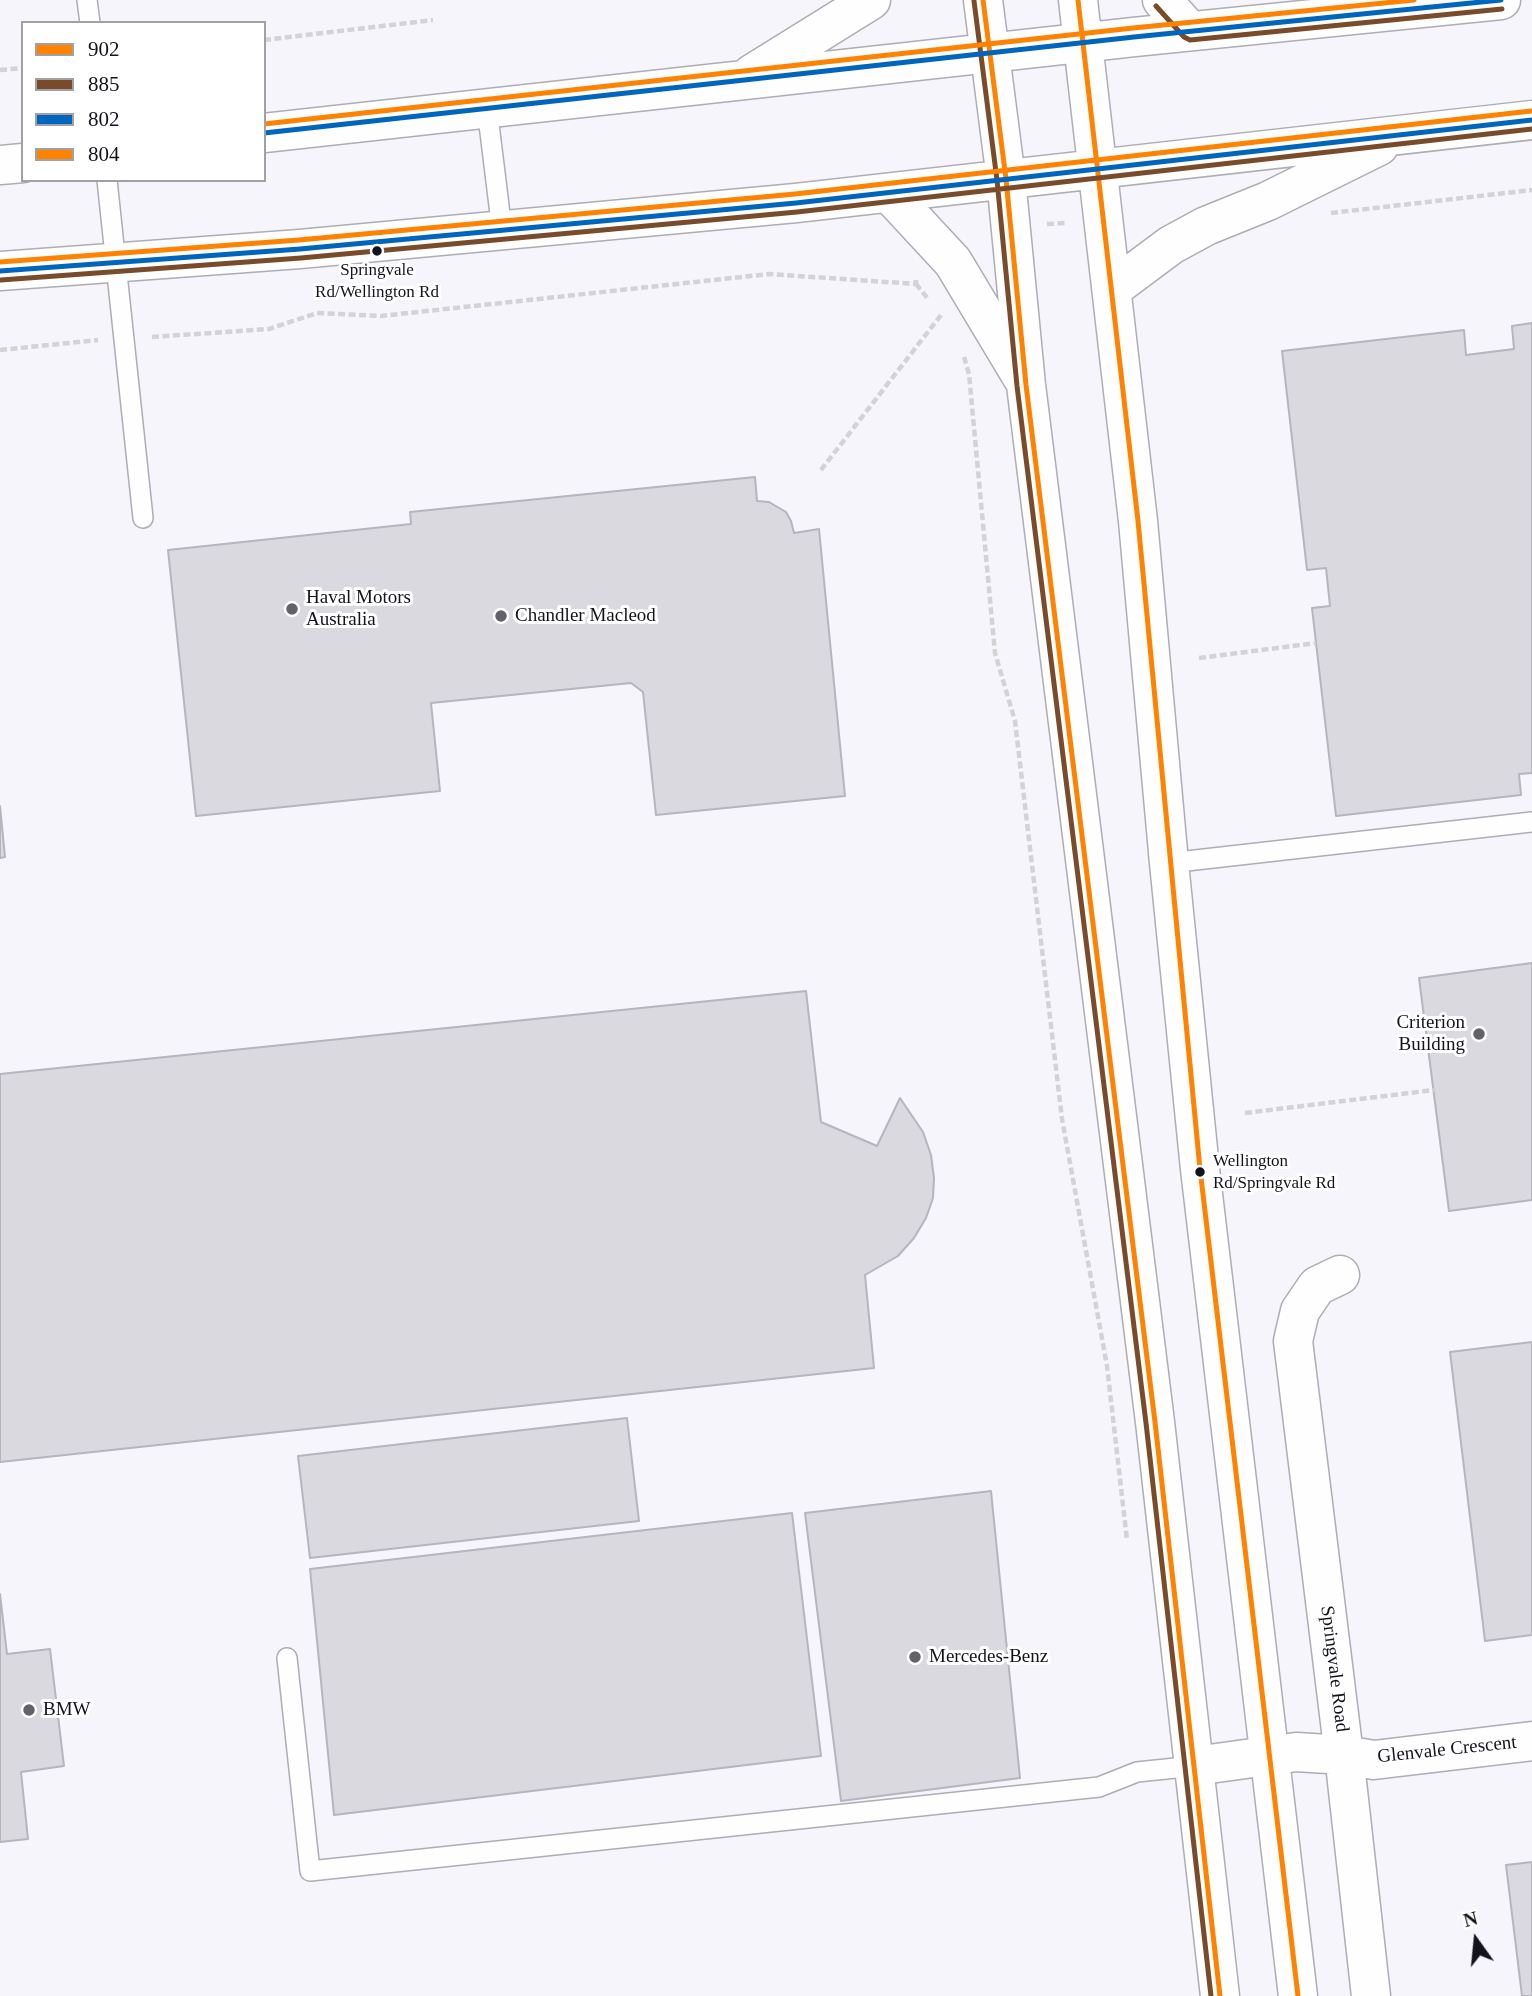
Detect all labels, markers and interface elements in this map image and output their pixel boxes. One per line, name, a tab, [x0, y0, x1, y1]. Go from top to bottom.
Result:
legend	[21, 21, 266, 182]
text: 902	[88, 37, 120, 61]
text: 885	[88, 72, 120, 96]
text: 802	[88, 107, 120, 131]
text: 804	[88, 142, 120, 166]
marker: Springvale Rd/Wellington Rd	[370, 244, 384, 258]
place label: Springvale Rd/Wellington Rd	[315, 261, 439, 301]
place label: Haval Motors Australia	[306, 587, 411, 631]
marker: Haval Motors Australia	[284, 601, 300, 617]
place label: Chandler Macleod	[515, 605, 656, 627]
marker: Chandler Macleod	[493, 608, 509, 624]
place label: Criterion Building	[1396, 1012, 1465, 1056]
marker: Criterion Building	[1471, 1026, 1487, 1042]
place label: Wellington Rd/Springvale Rd	[1213, 1152, 1335, 1192]
marker: Wellington Rd/Springvale Rd	[1193, 1165, 1207, 1179]
street label: Springvale Road	[1315, 1604, 1353, 1734]
place label: Mercedes-Benz	[929, 1646, 1048, 1668]
marker: Mercedes-Benz	[907, 1649, 923, 1665]
place label: BMW	[43, 1699, 91, 1721]
marker: BMW	[21, 1702, 37, 1718]
street label: Glenvale Crescent	[1376, 1731, 1518, 1769]
north arrow	[1441, 1905, 1511, 1975]
text: N	[1461, 1907, 1480, 1931]

